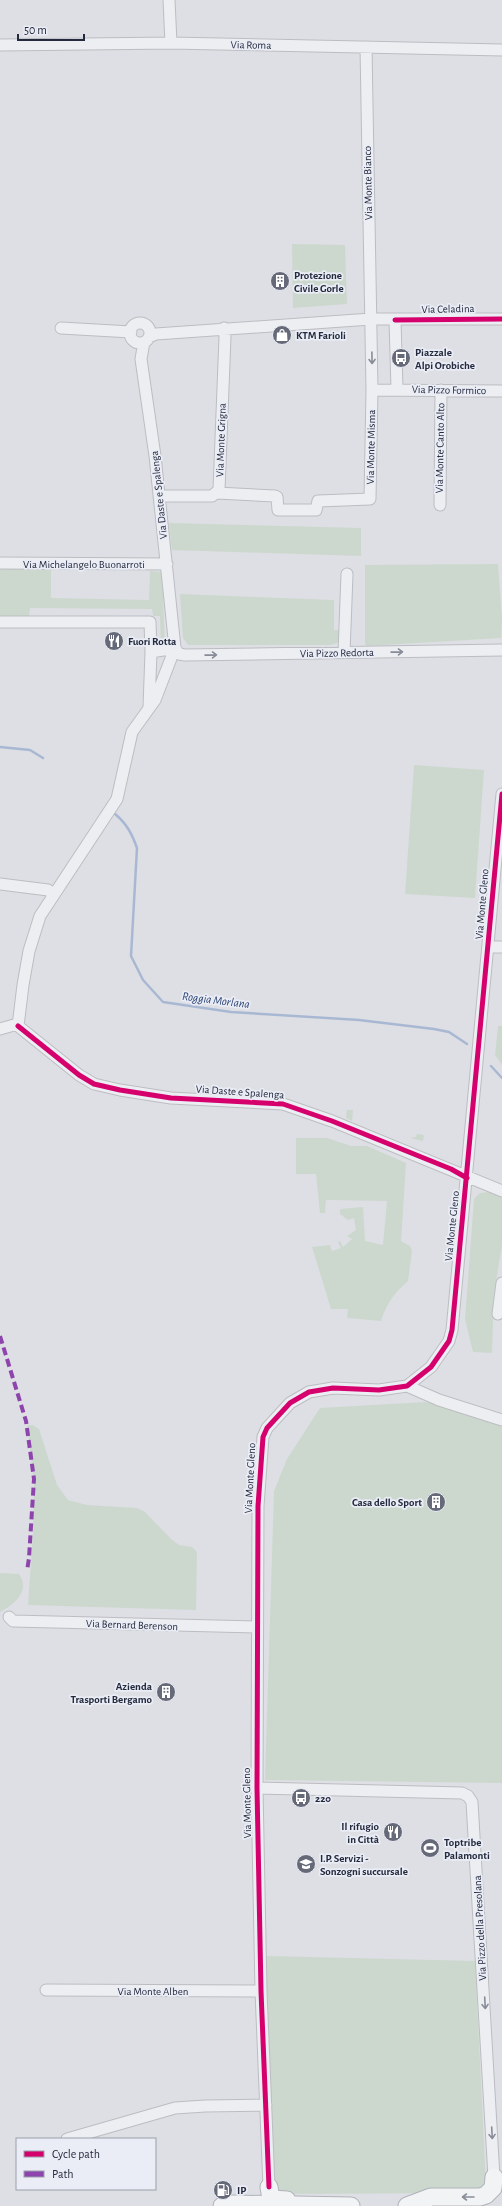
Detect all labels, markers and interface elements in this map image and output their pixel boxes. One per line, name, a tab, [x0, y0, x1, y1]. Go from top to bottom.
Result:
scale bar	[18, 16, 84, 42]
text: 50 m	[24, 24, 47, 36]
street label: Via Roma	[231, 39, 271, 51]
street label: Via Monte Bianco	[362, 146, 374, 220]
building icon: Protezione Civile Gorle	[269, 270, 291, 292]
place label: Protezione Civile Gorle	[294, 270, 344, 294]
street label: Via Celadina	[421, 303, 475, 315]
shop icon: KTM Farioli	[271, 324, 293, 346]
place label: KTM Farioli	[296, 330, 346, 341]
bus stop icon: Piazzale Alpi Orobiche	[390, 347, 412, 369]
place label: Piazzale Alpi Orobiche	[415, 347, 475, 371]
one-way arrow	[368, 351, 376, 364]
street label: Via Pizzo Formico	[412, 384, 486, 396]
street label: Via Monte Grigna	[214, 403, 228, 477]
street label: Via Monte Canto Alto	[434, 403, 446, 493]
street label: Via Monte Misma	[365, 410, 377, 484]
street label: Via Daste e Spalenga	[149, 450, 169, 540]
street label: Via Michelangelo Buonarroti	[23, 559, 145, 570]
restaurant icon: Fuori Rotta	[103, 630, 125, 652]
place label: Fuori Rotta	[128, 636, 177, 647]
street label: Via Pizzo Redorta	[300, 647, 374, 659]
one-way arrow	[390, 648, 403, 656]
one-way arrow	[204, 651, 217, 659]
street label: Via Monte Gleno	[473, 868, 491, 940]
water label: Roggia Morlana	[182, 990, 250, 1010]
street label: Via Daste e Spalenga	[195, 1083, 285, 1101]
street label: Via Monte Gleno	[443, 1190, 461, 1262]
street label: Via Monte Gleno	[243, 1442, 257, 1514]
building icon: Casa dello Sport	[425, 1491, 447, 1513]
place label: Casa dello Sport	[352, 1497, 422, 1508]
street label: Via Bernard Berenson	[86, 1618, 178, 1632]
place label: Azienda Trasporti Bergamo	[70, 1681, 153, 1705]
building icon: Azienda Trasporti Bergamo	[155, 1681, 177, 1703]
street label: Via Monte Gleno	[241, 1768, 253, 1838]
bus stop icon: 220	[290, 1787, 312, 1809]
place label: 220	[315, 1793, 331, 1804]
place label: Il rifugio in Città	[341, 1821, 380, 1845]
restaurant icon: Il rifugio in Città	[382, 1821, 404, 1843]
sports icon: Toptribe Palamonti	[419, 1837, 441, 1859]
place label: Toptribe Palamonti	[444, 1837, 490, 1861]
school or university icon: I.P. Servizi - Sonzogni succursale	[295, 1853, 317, 1875]
place label: I.P. Servizi - Sonzogni succursale	[320, 1853, 408, 1877]
street label: Via Pizzo della Presolana	[472, 1875, 488, 1981]
street label: Via Monte Alben	[118, 1986, 188, 1997]
one-way arrow	[481, 1996, 488, 2009]
one-way arrow	[488, 2126, 495, 2139]
legend	[16, 2138, 156, 2190]
text: Cycle path	[52, 2148, 100, 2161]
text: Path	[52, 2168, 74, 2180]
fuel station icon: IP	[212, 2179, 234, 2201]
place label: IP	[237, 2185, 246, 2196]
one-way arrow	[462, 2193, 475, 2201]

